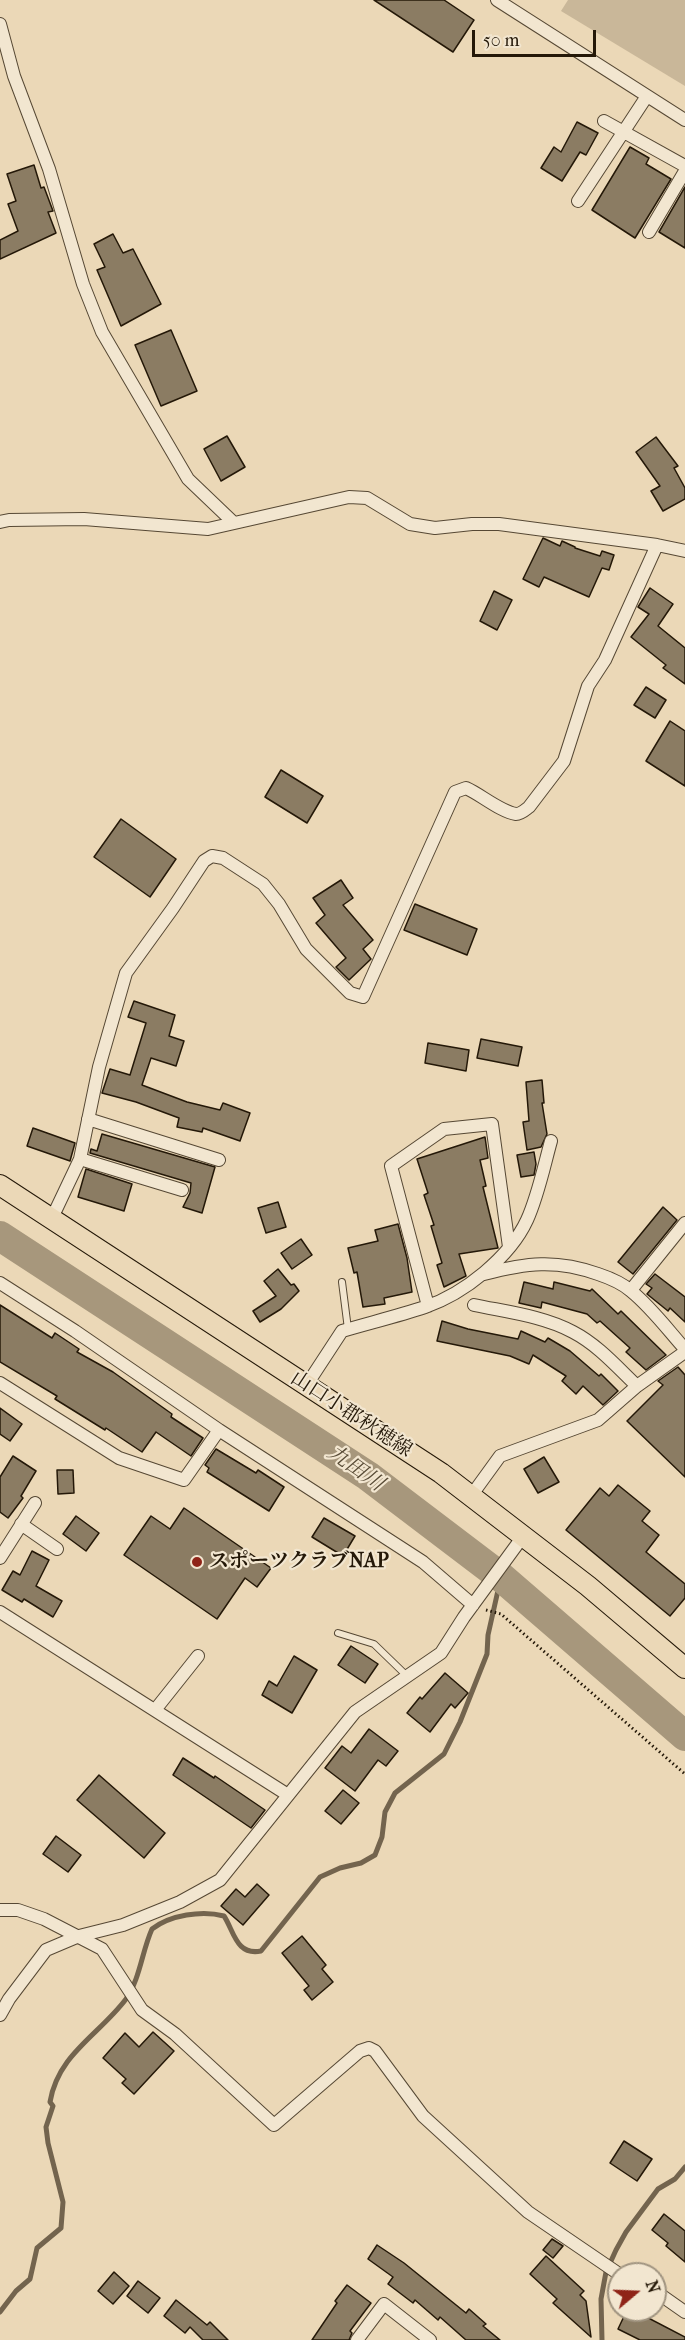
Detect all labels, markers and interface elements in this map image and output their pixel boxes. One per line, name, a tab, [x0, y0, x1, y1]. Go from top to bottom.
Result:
scale bar	[475, 18, 600, 56]
text: 50 m	[483, 30, 519, 51]
street label: 山口小郡秋穂線	[286, 1367, 416, 1463]
water label: 九田川	[322, 1441, 388, 1497]
place label: スポーツクラブNAP	[209, 1550, 389, 1574]
marker: スポーツクラブNAP	[190, 1555, 204, 1569]
north arrow	[607, 2262, 667, 2322]
text: N	[642, 2278, 664, 2295]

